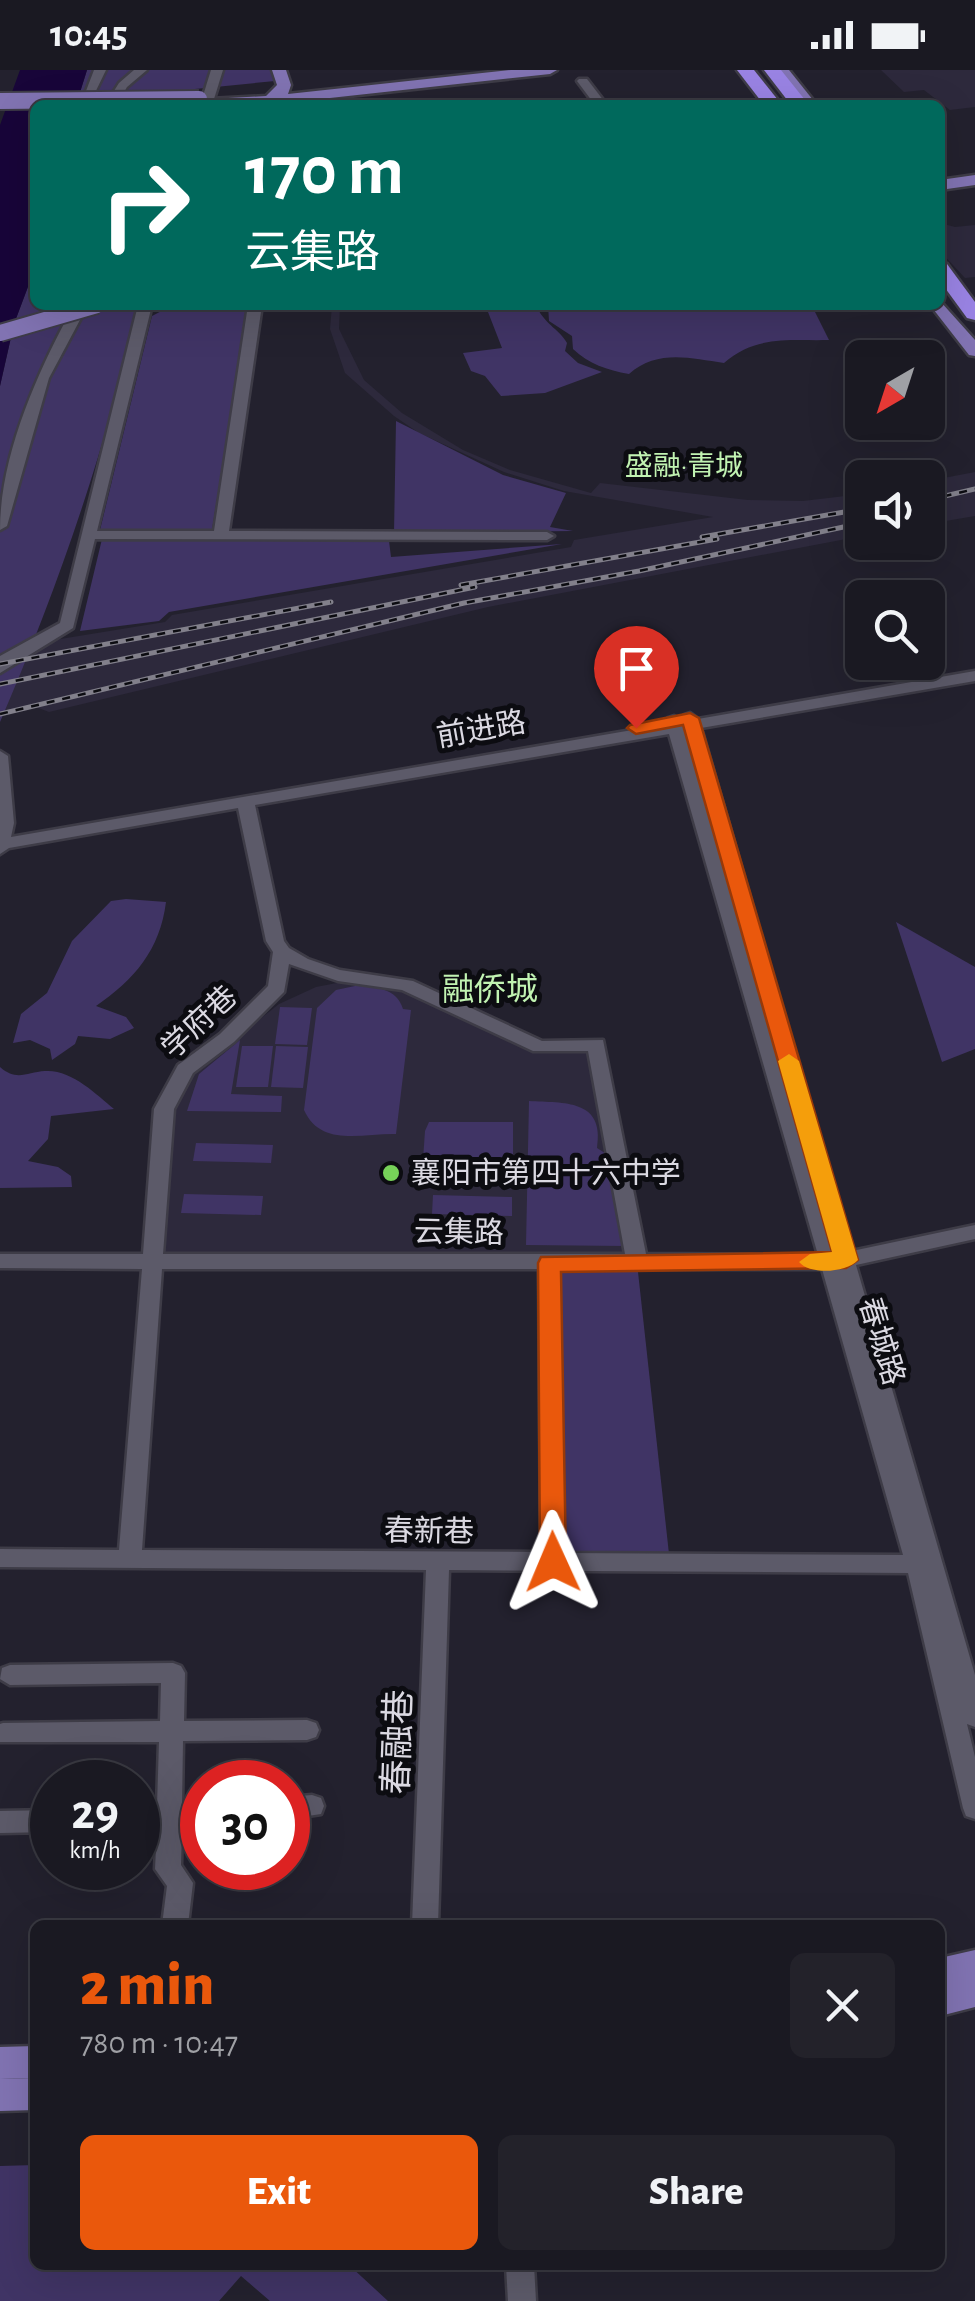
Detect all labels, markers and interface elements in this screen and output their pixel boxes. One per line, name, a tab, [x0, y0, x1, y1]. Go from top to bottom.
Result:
text: 10:45	[50, 16, 128, 54]
text: 170 m	[245, 137, 404, 207]
icon: right	[80, 140, 210, 270]
text: 云集路	[245, 231, 380, 276]
north arrow	[845, 340, 945, 440]
map controls	[845, 340, 945, 680]
district label: 盛融·青城	[625, 451, 743, 481]
button: sound	[845, 460, 945, 560]
button: search	[845, 580, 945, 680]
pin	[594, 626, 679, 729]
icon: arrive	[609, 641, 664, 696]
street label: 前进路	[434, 705, 528, 753]
district label: 融侨城	[442, 973, 538, 1006]
street label: 学府巷	[155, 980, 243, 1064]
place label: 襄阳市第四十六中学	[411, 1157, 681, 1189]
marker: 襄阳市第四十六中学	[380, 1162, 402, 1184]
street label: 云集路	[414, 1215, 504, 1249]
street label: 春城路	[854, 1293, 910, 1389]
position arrow	[501, 1510, 605, 1614]
street label: 春新巷	[384, 1514, 474, 1548]
street label: 春融巷	[377, 1689, 418, 1795]
speed limit sign: 30	[180, 1760, 310, 1890]
text: 29	[71, 1788, 119, 1838]
text: km/h	[69, 1838, 121, 1863]
button: close	[790, 1953, 895, 2058]
text: 2 min	[80, 1956, 214, 2016]
text: 780 m · 10:47	[80, 2027, 238, 2059]
button: Exit	[80, 2135, 478, 2250]
button: Share	[498, 2135, 895, 2250]

